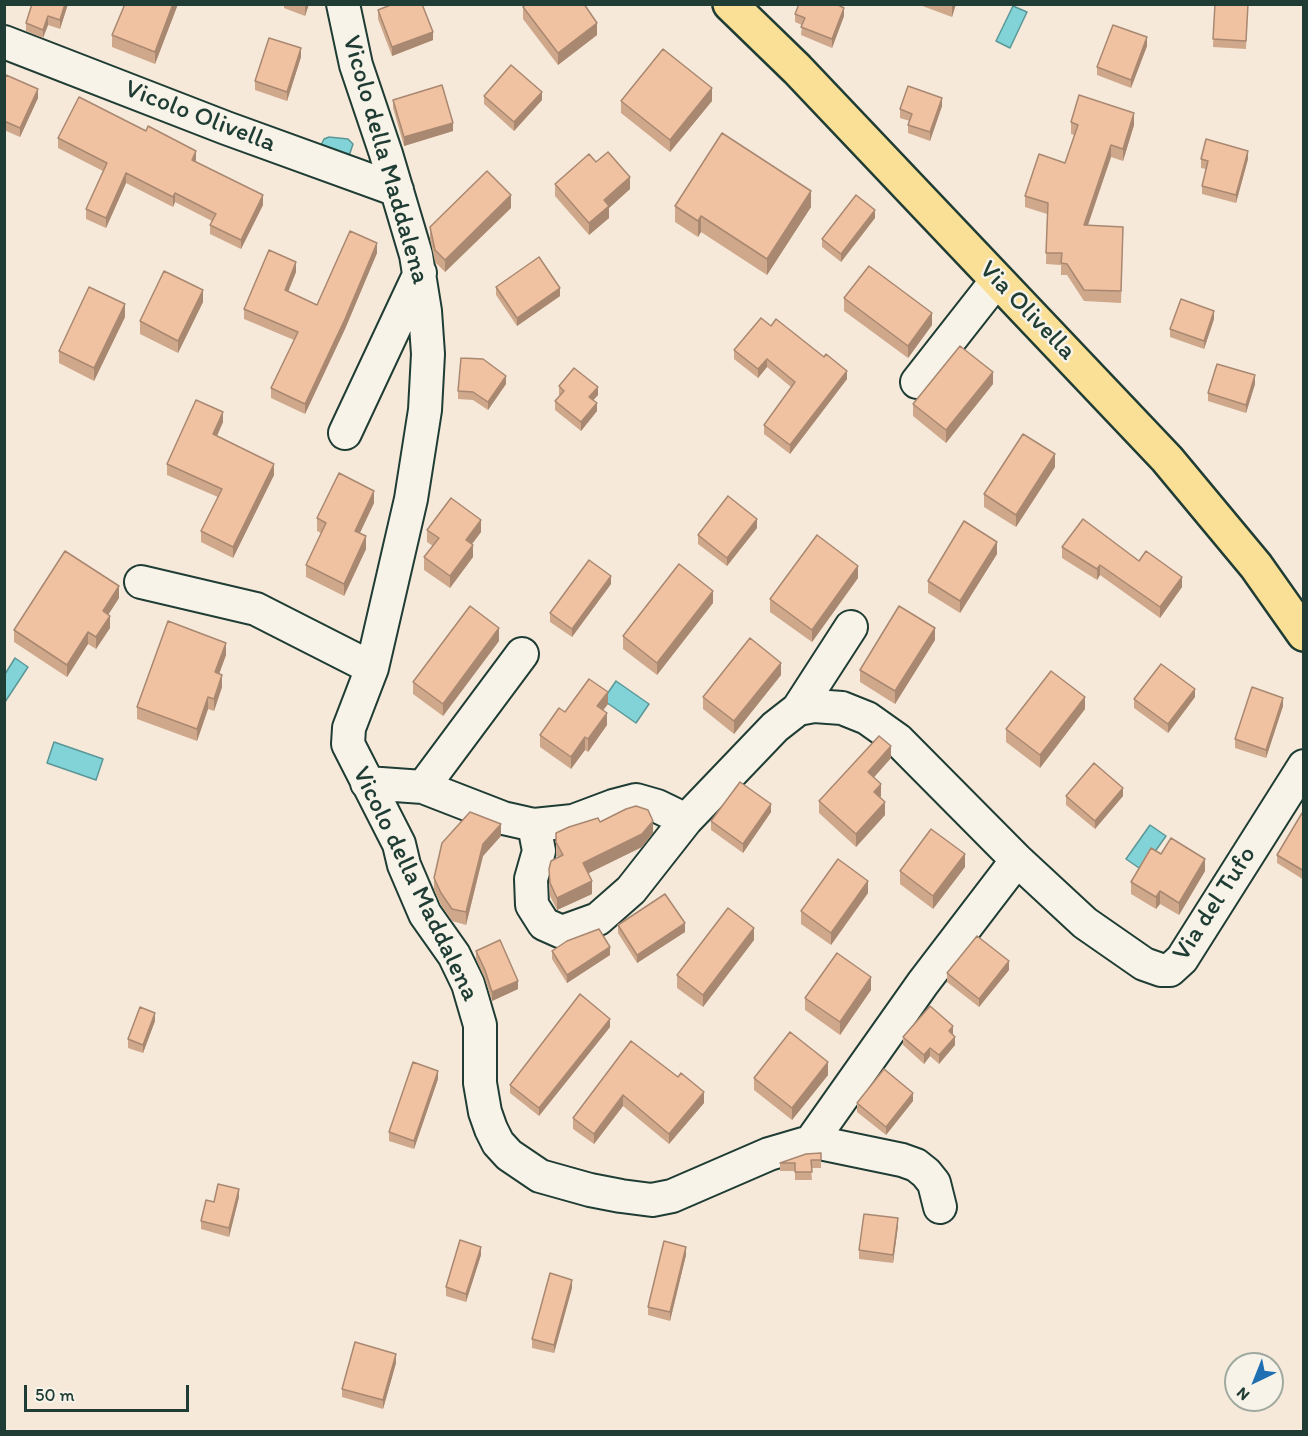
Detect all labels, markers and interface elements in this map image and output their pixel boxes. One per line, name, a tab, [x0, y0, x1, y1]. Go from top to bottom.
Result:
street label: Vicolo della Maddalena	[335, 32, 435, 288]
street label: Vicolo Olivella	[120, 74, 280, 160]
street label: Via Olivella	[972, 255, 1082, 367]
street label: Vicolo della Maddalena	[345, 762, 485, 1006]
street label: Via del Tufo	[1166, 841, 1264, 967]
north arrow	[1224, 1352, 1284, 1412]
scale bar	[27, 1373, 192, 1411]
text: N	[1232, 1383, 1253, 1405]
text: 50 m	[35, 1384, 75, 1406]

